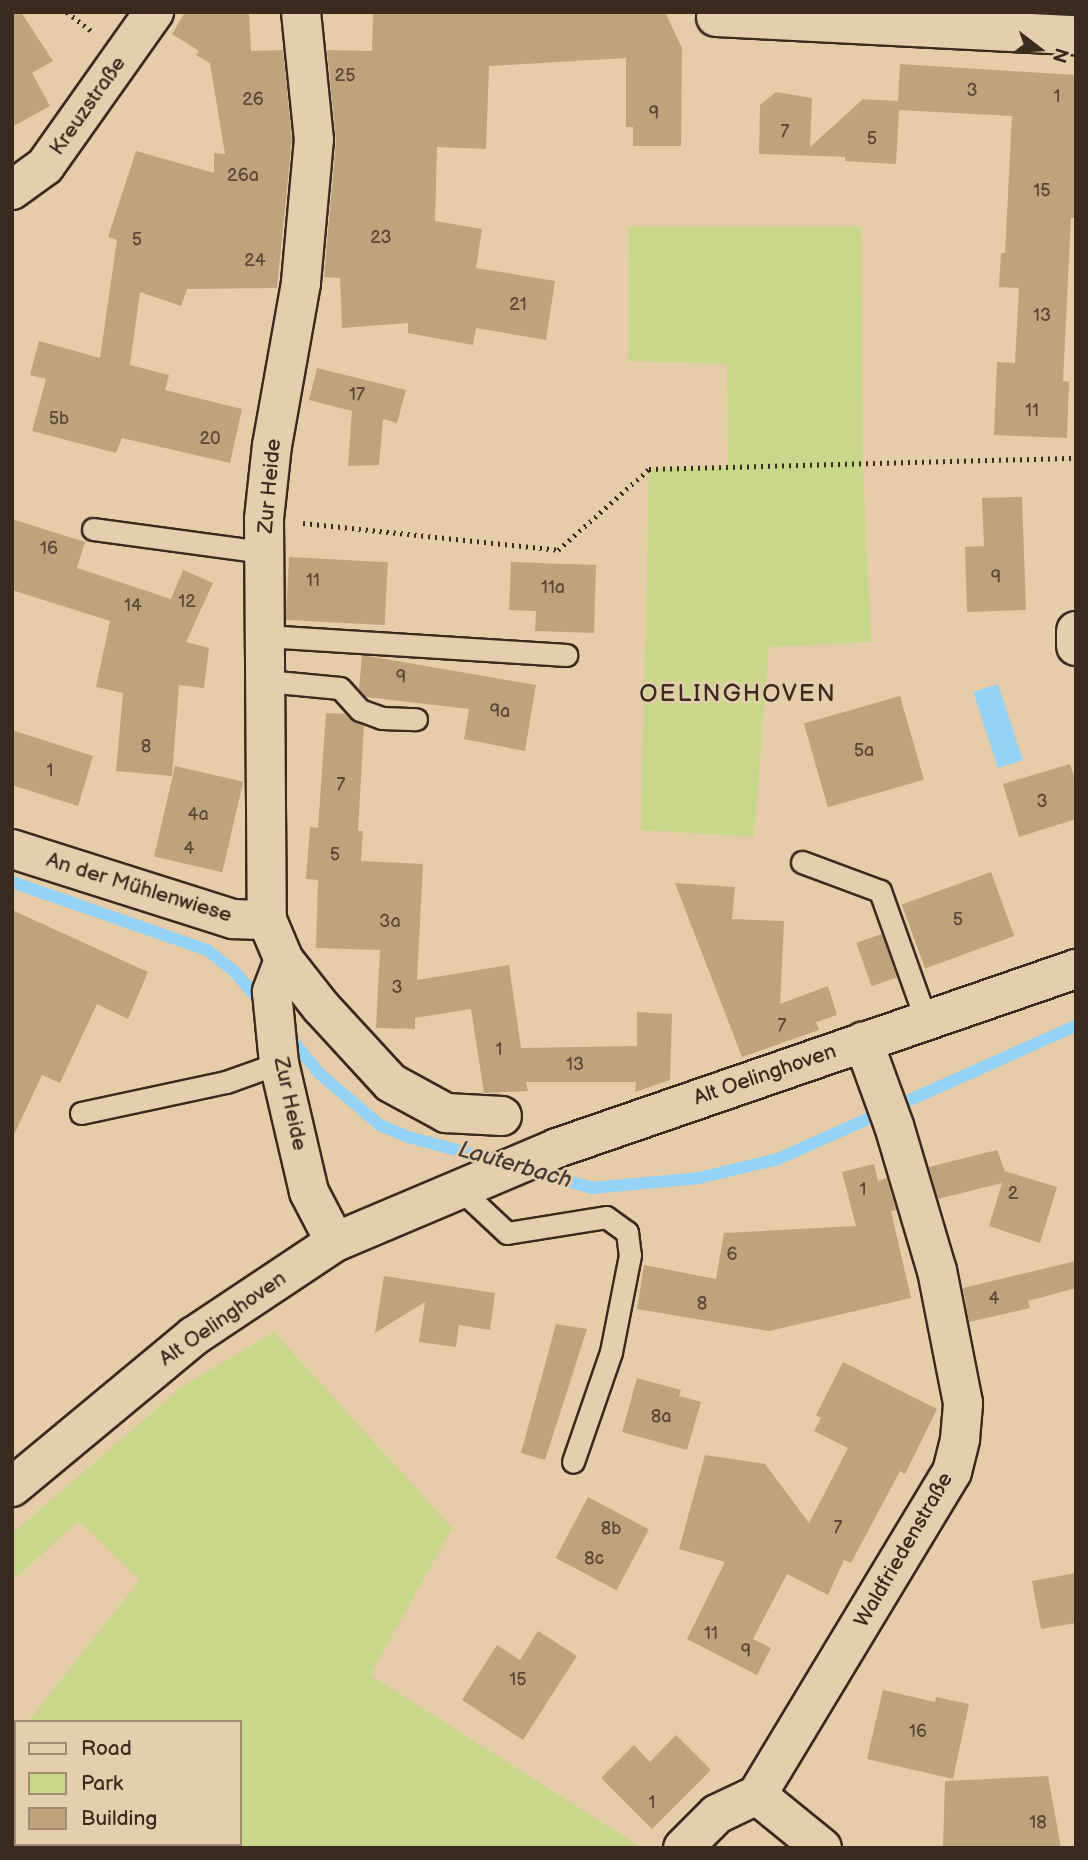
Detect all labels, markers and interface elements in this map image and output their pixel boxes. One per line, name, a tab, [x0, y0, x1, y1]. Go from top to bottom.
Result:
north arrow	[1004, 14, 1074, 84]
text: N	[1046, 45, 1073, 65]
street label: Kreuzstraße	[45, 52, 131, 160]
house number: 25	[335, 65, 355, 87]
house number: 3	[966, 80, 978, 102]
house number: 1	[1054, 86, 1060, 108]
house number: 26	[242, 89, 264, 111]
house number: 9	[649, 103, 659, 125]
house number: 7	[781, 121, 789, 143]
house number: 5	[867, 128, 877, 150]
house number: 26a	[227, 165, 259, 187]
house number: 15	[1033, 180, 1051, 202]
house number: 23	[370, 227, 392, 249]
house number: 5	[132, 229, 142, 251]
house number: 24	[244, 250, 266, 272]
house number: 21	[509, 294, 527, 316]
house number: 13	[1033, 305, 1051, 327]
house number: 17	[349, 384, 365, 406]
house number: 11	[1025, 400, 1039, 422]
house number: 5b	[49, 408, 69, 430]
house number: 20	[199, 428, 221, 450]
street label: Zur Heide	[253, 438, 287, 534]
house number: 16	[40, 538, 58, 560]
house number: 9	[991, 567, 1001, 589]
house number: 11	[306, 570, 320, 592]
house number: 11a	[541, 577, 565, 599]
house number: 12	[178, 591, 196, 613]
house number: 14	[124, 595, 142, 617]
house number: 9	[396, 667, 406, 689]
district label: OELINGHOVEN	[641, 680, 835, 708]
house number: 9a	[490, 701, 510, 723]
house number: 8	[141, 736, 151, 758]
house number: 5a	[854, 740, 874, 762]
house number: 1	[47, 760, 53, 782]
house number: 7	[337, 774, 345, 796]
house number: 3	[1036, 791, 1048, 813]
house number: 4a	[187, 804, 209, 826]
house number: 4	[184, 838, 194, 860]
house number: 5	[330, 844, 340, 866]
street label: An der Mühlenwiese	[43, 848, 235, 928]
house number: 5	[953, 909, 963, 931]
house number: 3a	[379, 911, 401, 933]
house number: 3	[391, 977, 403, 999]
house number: 7	[778, 1015, 786, 1037]
house number: 1	[496, 1039, 502, 1061]
street label: Alt Oelinghoven	[690, 1039, 840, 1111]
house number: 13	[566, 1054, 584, 1076]
street label: Zur Heide	[268, 1055, 312, 1153]
water label: Lauterbach	[455, 1136, 575, 1194]
house number: 1	[860, 1179, 866, 1201]
house number: 2	[1008, 1183, 1018, 1205]
house number: 6	[727, 1244, 737, 1266]
street label: Alt Oelinghoven	[155, 1266, 291, 1372]
house number: 4	[989, 1288, 999, 1310]
house number: 8	[697, 1293, 707, 1315]
house number: 8a	[651, 1406, 671, 1428]
street label: Waldfriedenstraße	[850, 1468, 958, 1632]
house number: 7	[834, 1517, 842, 1539]
house number: 8b	[601, 1518, 621, 1540]
house number: 8c	[584, 1548, 604, 1570]
house number: 11	[704, 1623, 718, 1645]
house number: 9	[741, 1641, 751, 1663]
house number: 15	[509, 1669, 527, 1691]
legend	[14, 1720, 242, 1846]
house number: 16	[909, 1721, 927, 1743]
text: Road	[81, 1736, 132, 1761]
text: Park	[81, 1771, 123, 1796]
house number: 1	[649, 1792, 655, 1814]
text: Building	[81, 1806, 157, 1831]
house number: 18	[1029, 1812, 1047, 1834]

